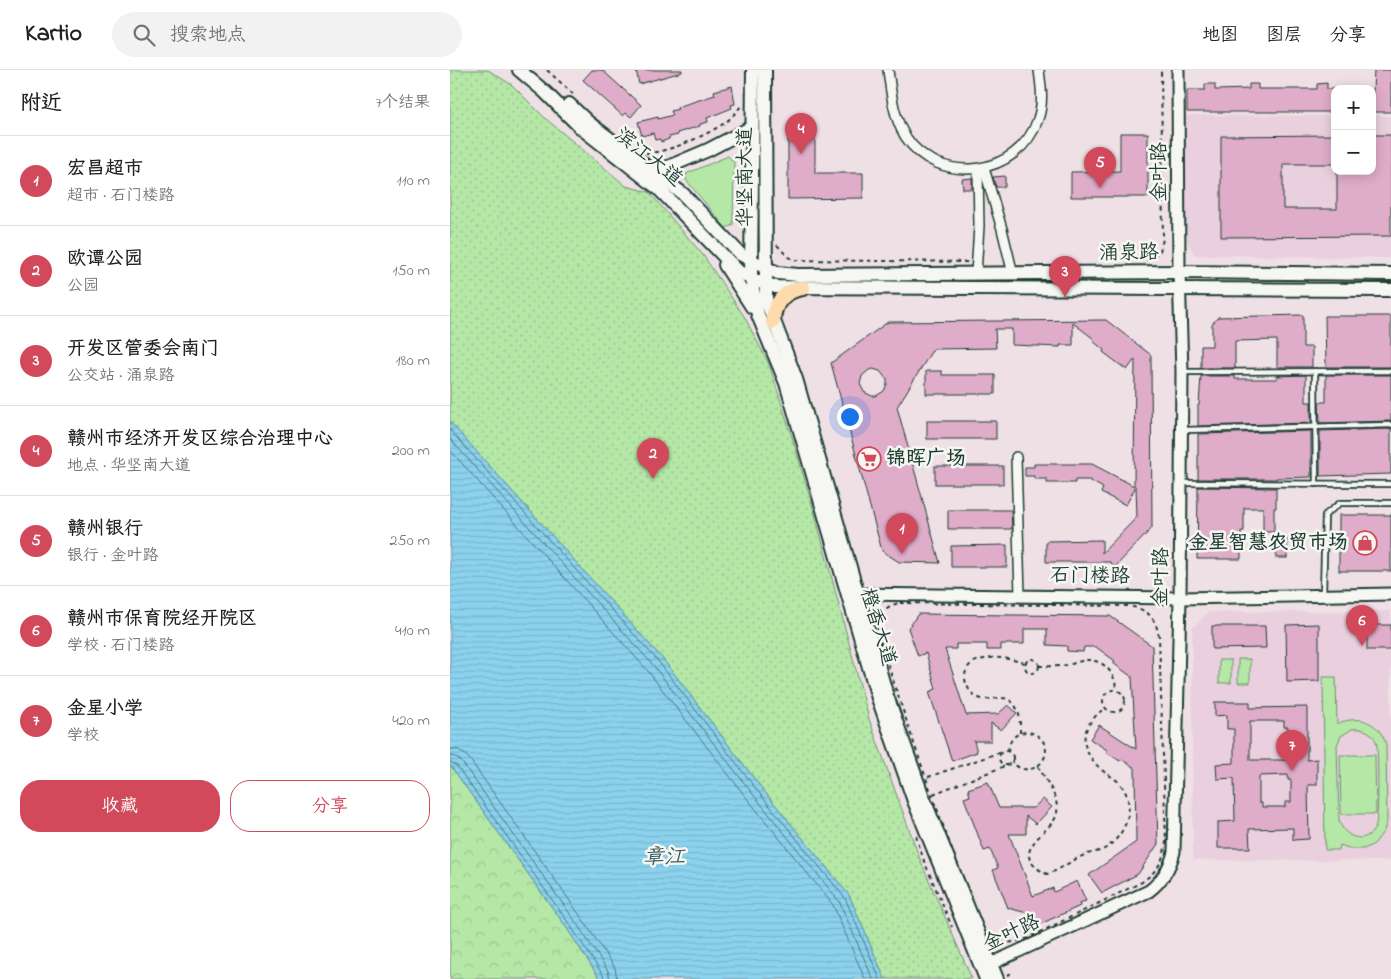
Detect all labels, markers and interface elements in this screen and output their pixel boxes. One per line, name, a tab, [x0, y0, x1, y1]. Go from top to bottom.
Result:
search box	[112, 12, 462, 57]
text: Kartio	[25, 17, 82, 52]
icon: search	[130, 21, 158, 49]
text: 搜索地点	[170, 22, 246, 49]
text: 地图	[1202, 23, 1238, 49]
text: 图层	[1266, 23, 1302, 49]
text: 分享	[1330, 23, 1366, 49]
map controls	[1331, 85, 1376, 175]
button: +	[1331, 85, 1376, 130]
text: 附近	[20, 89, 62, 119]
text: 7个结果	[375, 91, 430, 115]
pin: 4	[785, 113, 817, 154]
street label: 滨江大道	[608, 122, 688, 194]
street label: 华坚南大道	[732, 127, 761, 227]
button: −	[1331, 130, 1376, 175]
street label: 金叶路	[1146, 141, 1175, 202]
pin: 5	[1084, 147, 1116, 188]
text: 宏昌超市	[67, 156, 143, 183]
text: 1	[33, 169, 39, 193]
text: 110 m	[396, 169, 430, 193]
text: 超市 · 石门楼路	[67, 184, 174, 208]
street label: 涌泉路	[1099, 239, 1160, 269]
text: 欧谭公园	[67, 246, 143, 273]
pin: 3	[1049, 256, 1081, 297]
text: 2	[32, 259, 40, 283]
text: 150 m	[392, 259, 430, 283]
text: 公园	[67, 274, 99, 298]
text: 开发区管委会南门	[67, 336, 219, 363]
text: 3	[33, 349, 39, 373]
text: 180 m	[396, 349, 430, 373]
text: 公交站 · 涌泉路	[67, 364, 174, 388]
your location	[837, 404, 863, 430]
text: 赣州市经济开发区综合治理中心	[67, 426, 333, 453]
pin: 2	[637, 438, 669, 479]
text: 4	[33, 439, 39, 463]
text: 200 m	[392, 439, 430, 463]
place label: 锦晖广场	[886, 445, 966, 474]
supermarket icon: 锦晖广场	[856, 446, 882, 472]
text: 地点 · 华坚南大道	[67, 454, 190, 478]
pin: 1	[886, 513, 918, 554]
text: 赣州银行	[67, 516, 143, 543]
text: 5	[31, 529, 41, 553]
text: 250 m	[390, 529, 430, 553]
place label: 金星智慧农贸市场	[1188, 529, 1348, 558]
shop icon: 金星智慧农贸市场	[1352, 530, 1378, 556]
text: 银行 · 金叶路	[67, 544, 158, 568]
street label: 金叶路	[1147, 546, 1177, 607]
street label: 石门楼路	[1050, 562, 1131, 592]
street label: 橙香大道	[851, 585, 903, 669]
pin: 6	[1346, 605, 1378, 646]
text: 赣州市保育院经开院区	[67, 606, 257, 633]
text: 6	[32, 619, 40, 643]
text: 410 m	[395, 619, 430, 643]
text: 学校 · 石门楼路	[67, 634, 174, 658]
text: 金星小学	[67, 696, 143, 723]
text: 7	[33, 709, 39, 733]
text: 420 m	[392, 709, 430, 733]
text: 学校	[67, 724, 99, 748]
pin: 7	[1276, 730, 1308, 771]
button: 收藏	[20, 780, 220, 832]
button: 分享	[230, 780, 430, 832]
water label: 章江	[643, 843, 686, 873]
street label: 金叶路	[979, 908, 1046, 960]

